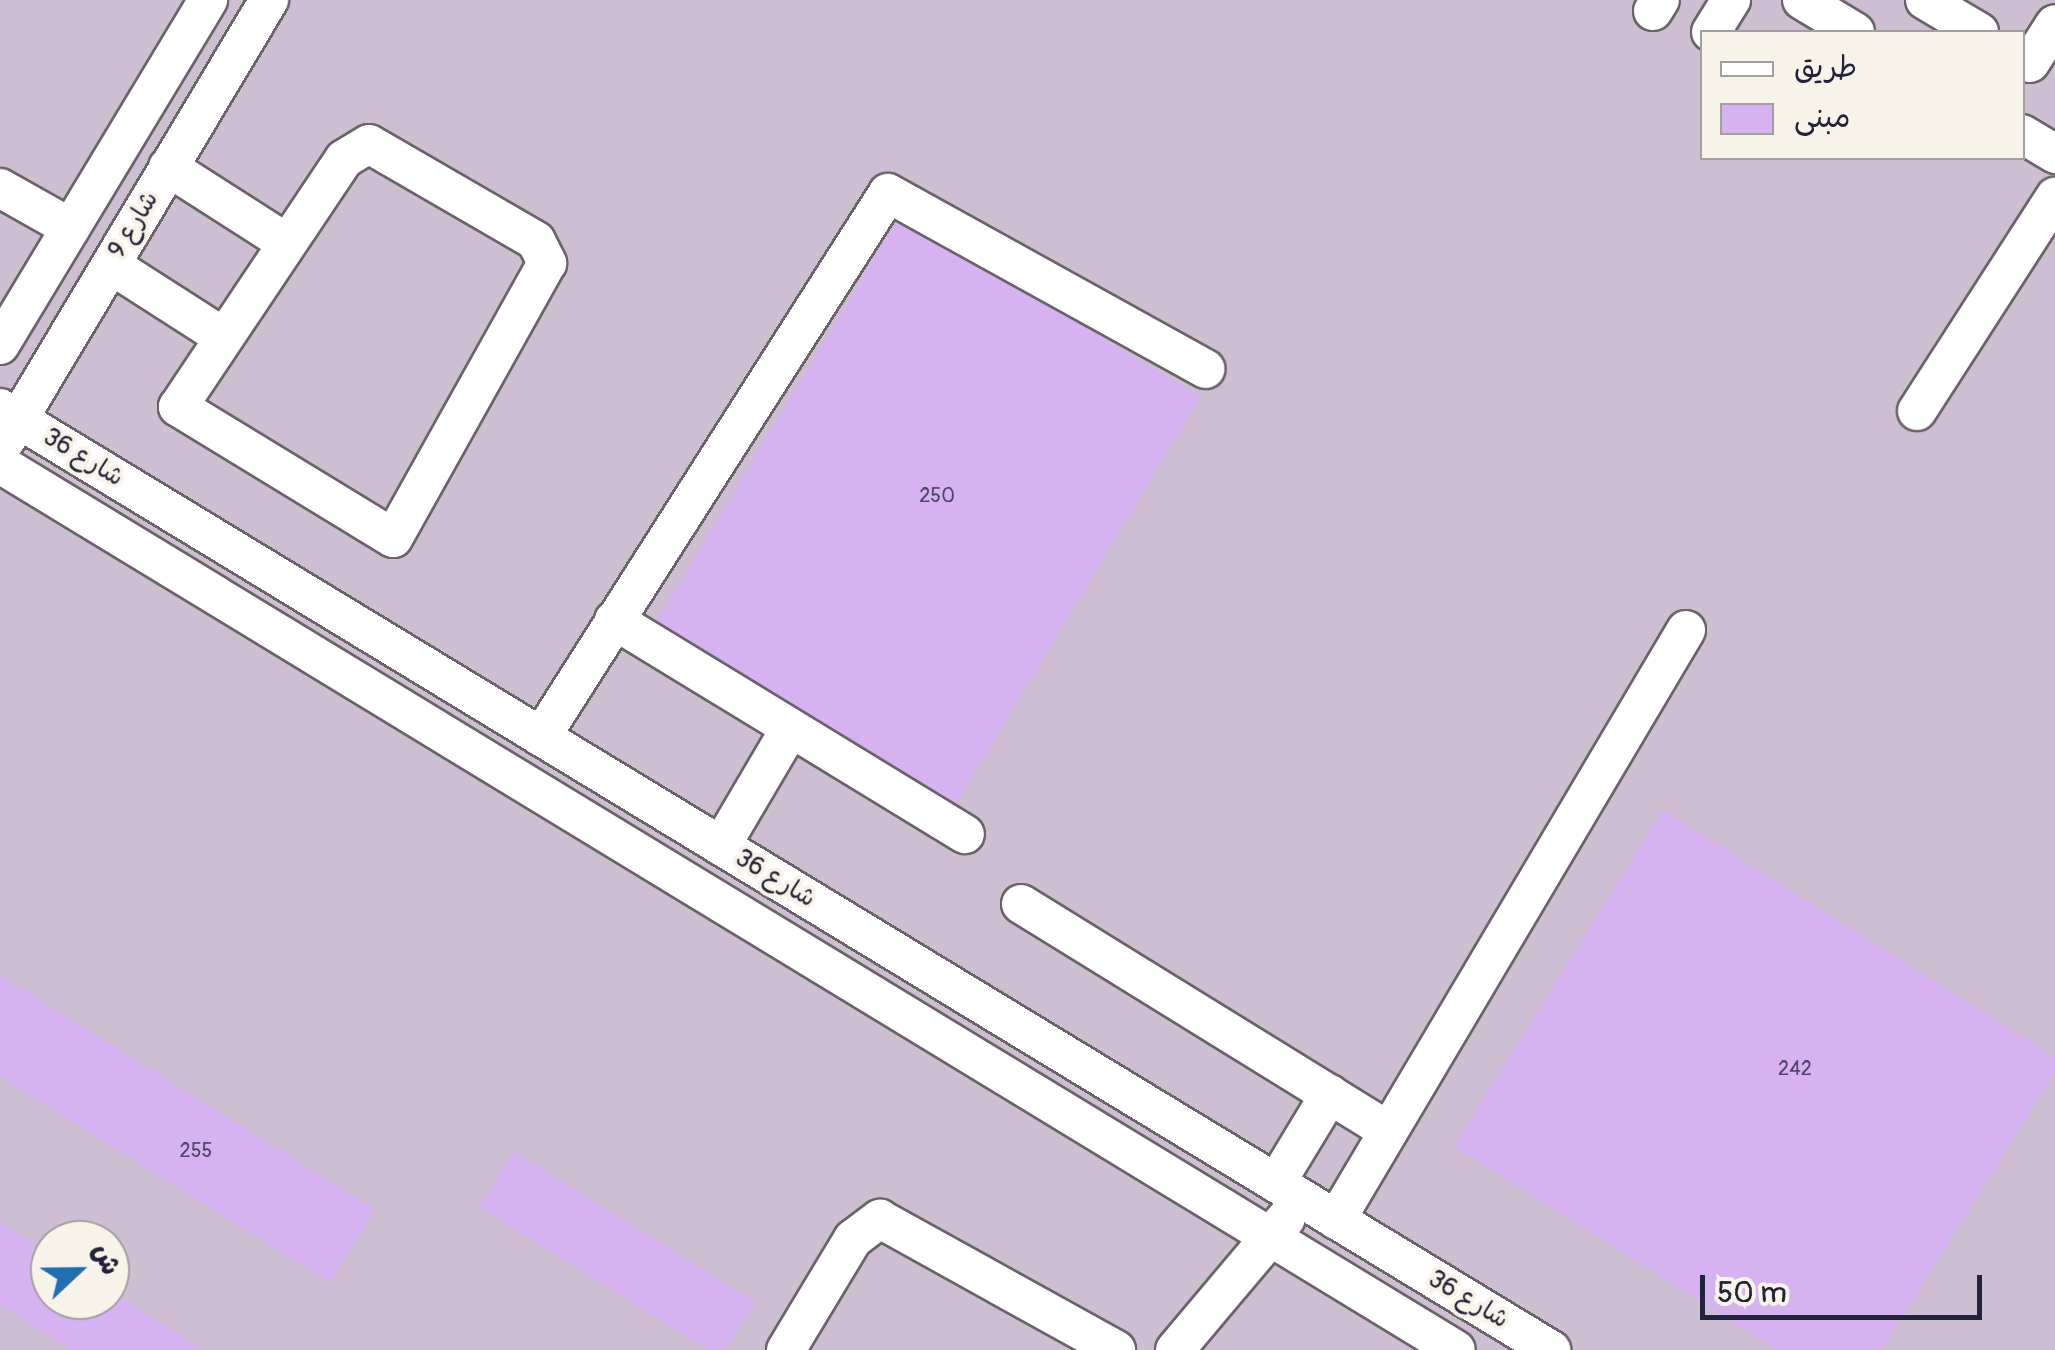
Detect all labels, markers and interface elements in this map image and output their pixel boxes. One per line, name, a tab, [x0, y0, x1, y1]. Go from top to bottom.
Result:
legend	[1700, 30, 2025, 160]
text: طريق	[1794, 49, 1857, 86]
text: مبنى	[1794, 99, 1850, 136]
street label: شارع 9	[102, 186, 166, 264]
street label: شارع 36	[38, 422, 128, 494]
house number: 250	[919, 483, 955, 507]
street label: شارع 36	[730, 843, 820, 915]
house number: 242	[1778, 1056, 1812, 1080]
house number: 255	[180, 1138, 212, 1162]
north arrow	[30, 1220, 130, 1320]
text: ش	[84, 1238, 128, 1280]
scale bar	[1705, 1255, 1988, 1317]
street label: شارع 36	[1423, 1264, 1513, 1336]
text: 50 m	[1717, 1274, 1787, 1311]

